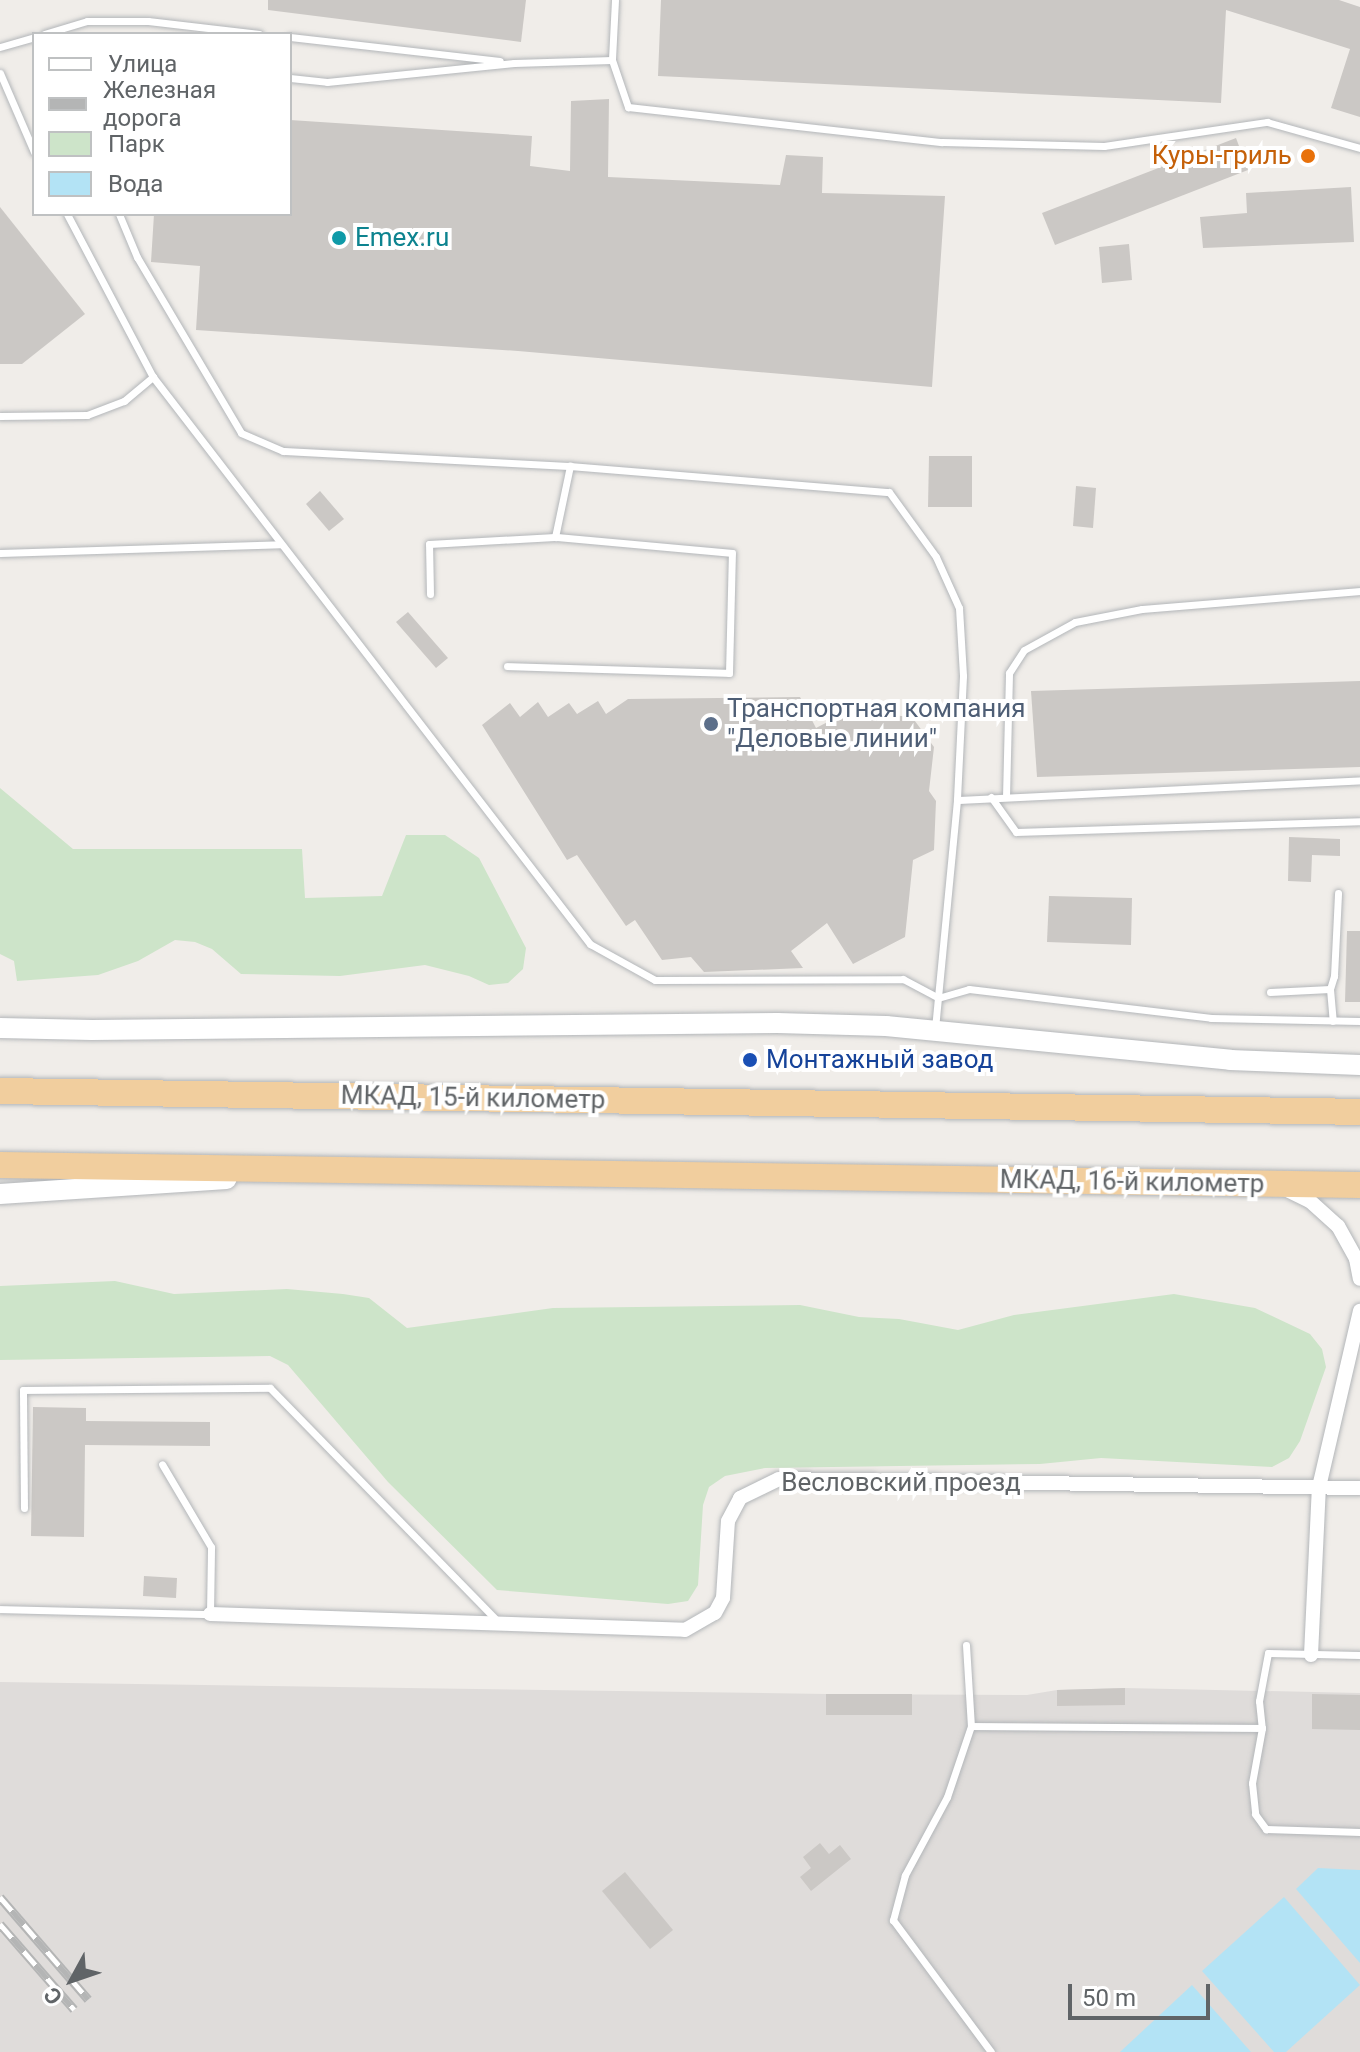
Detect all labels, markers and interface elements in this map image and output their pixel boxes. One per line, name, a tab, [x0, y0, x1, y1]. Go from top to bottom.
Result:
legend	[32, 32, 292, 216]
text: Улица	[108, 50, 177, 78]
text: Железная дорога	[103, 76, 216, 132]
text: Парк	[108, 130, 165, 158]
place label: Куры-гриль	[1152, 140, 1292, 172]
marker: Куры-гриль	[1299, 147, 1317, 165]
text: Вода	[108, 170, 163, 198]
place label: Emex.ru	[355, 222, 449, 254]
marker: Emex.ru	[330, 229, 348, 247]
place label: Транспортная компания "Деловые линии"	[727, 693, 1026, 754]
marker: Транспортная компания "Деловые линии"	[702, 715, 720, 733]
place label: Монтажный завод	[766, 1044, 993, 1076]
marker: Монтажный завод	[741, 1051, 759, 1069]
street label: МКАД, 15-й километр	[340, 1080, 606, 1116]
street label: МКАД, 16-й километр	[999, 1164, 1265, 1200]
street label: Весловский проезд	[781, 1467, 1021, 1499]
north arrow	[32, 1940, 112, 2020]
scale bar	[1072, 1968, 1214, 2018]
text: С	[39, 1982, 67, 2009]
text: 50 m	[1082, 1984, 1136, 2012]

